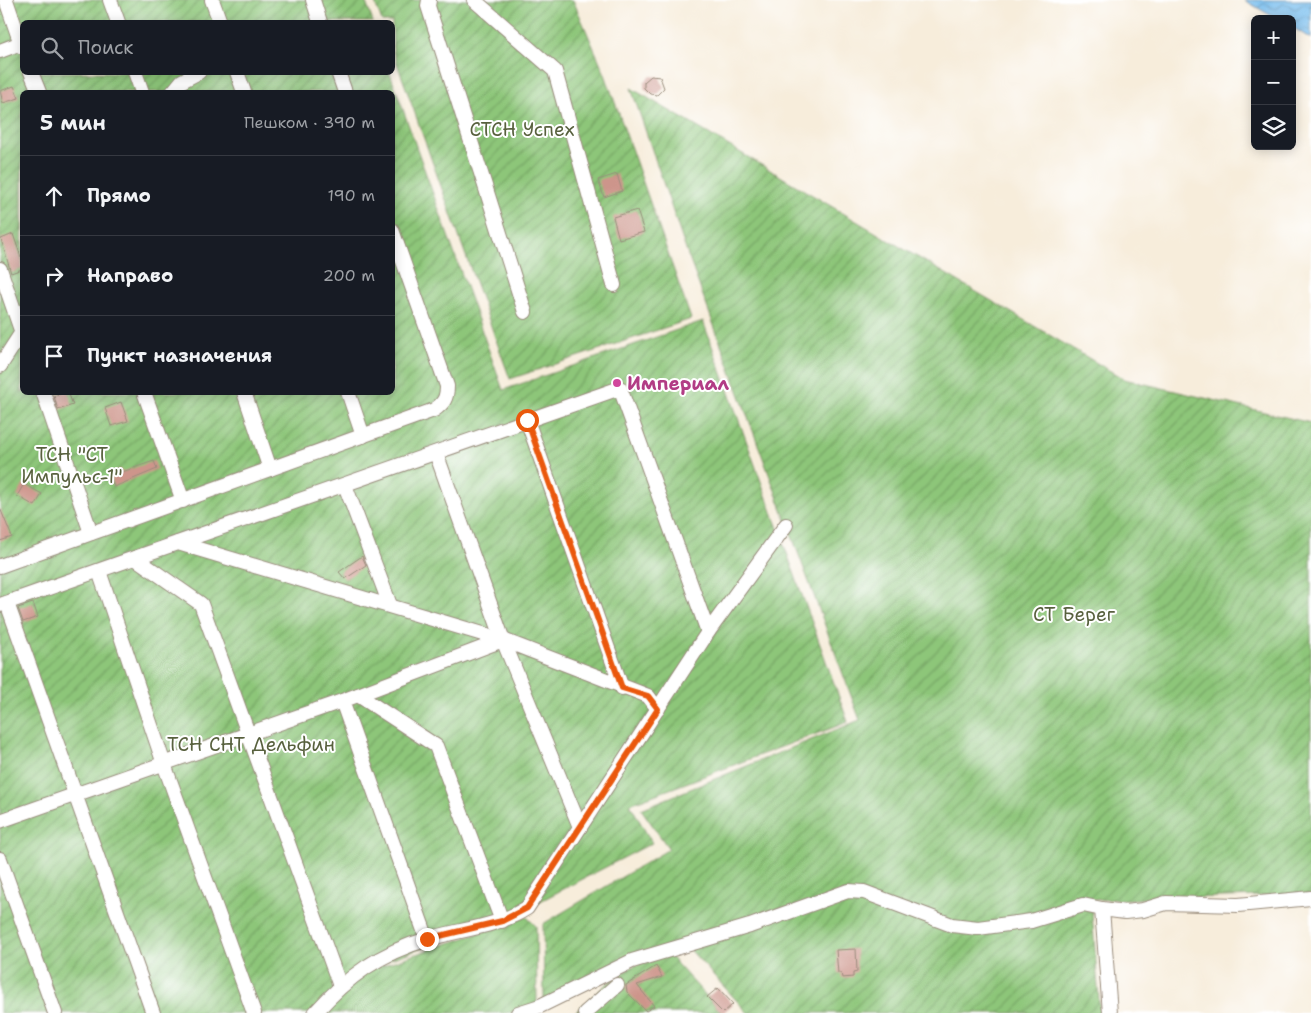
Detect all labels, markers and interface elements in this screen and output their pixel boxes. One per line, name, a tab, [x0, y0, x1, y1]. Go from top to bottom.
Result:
map controls	[1251, 15, 1296, 150]
button: +	[1251, 15, 1296, 60]
search box	[20, 20, 395, 75]
icon: search	[38, 34, 66, 62]
text: Поиск	[78, 35, 133, 60]
button: −	[1251, 60, 1296, 105]
button: layers	[1251, 105, 1296, 150]
text: 5 мин	[40, 109, 106, 137]
text: Пешком · 390 m	[244, 112, 375, 133]
park label: СТСН Успех	[469, 117, 575, 142]
icon: ahead	[40, 182, 68, 210]
text: Прямо	[87, 183, 151, 208]
text: 190 m	[328, 185, 375, 206]
icon: right	[40, 262, 68, 290]
text: Направо	[87, 263, 173, 288]
text: 200 m	[323, 265, 375, 286]
icon: arrive	[40, 342, 68, 370]
text: Пункт назначения	[87, 343, 272, 368]
place label: Империал	[627, 371, 729, 396]
marker: Империал	[611, 377, 623, 389]
route start	[516, 409, 539, 432]
park label: ТСН "СТ Импульс-1"	[21, 442, 123, 489]
park label: СТ Берег	[1033, 602, 1116, 627]
park label: ТСН СНТ Дельфин	[167, 732, 335, 757]
route end	[416, 928, 439, 951]

